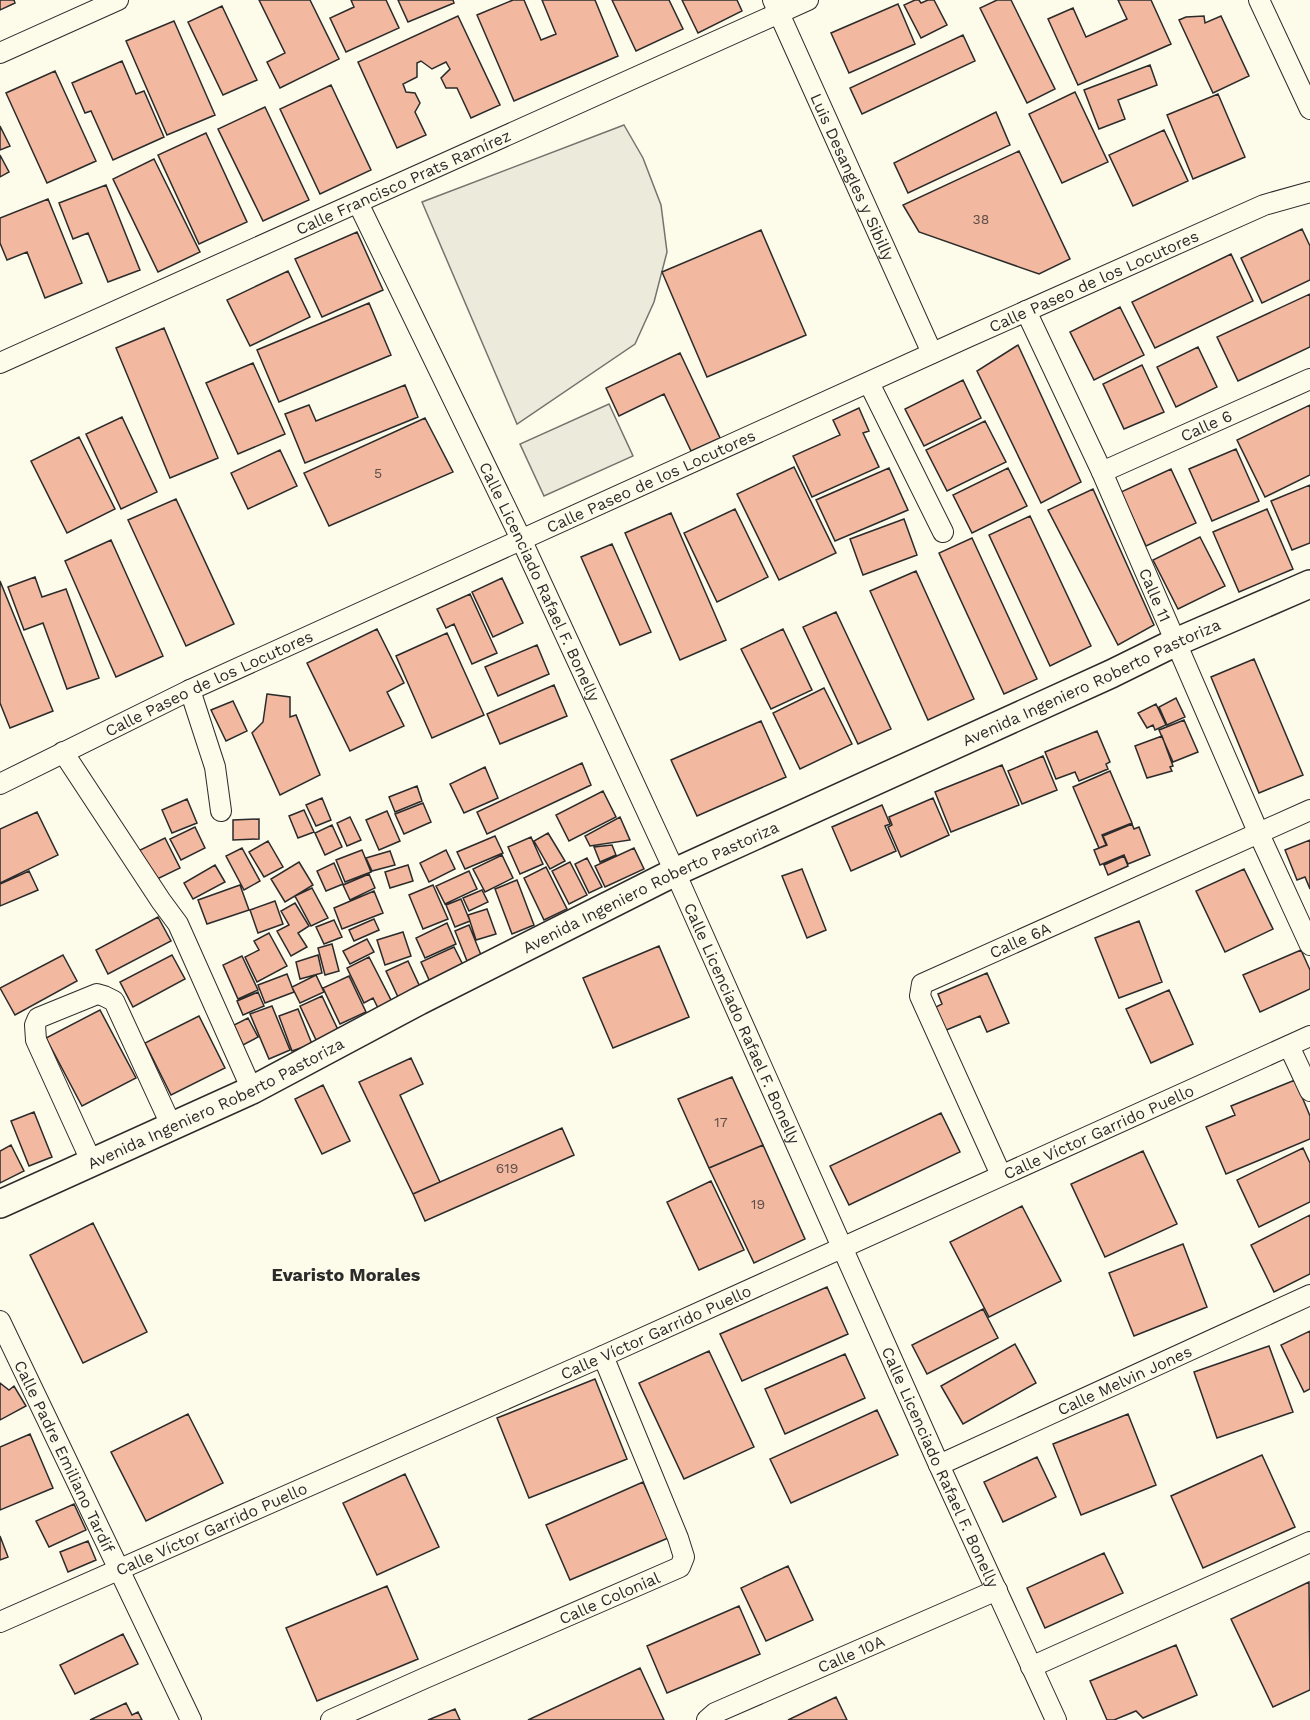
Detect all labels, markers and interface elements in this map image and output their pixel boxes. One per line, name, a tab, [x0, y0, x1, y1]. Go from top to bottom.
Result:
street label: Luis Desangles y Sibilly	[806, 90, 898, 264]
street label: Calle Francisco Prats Ramírez	[293, 126, 514, 239]
house number: 38	[973, 211, 989, 227]
street label: Calle Paseo de los Locutores	[986, 226, 1202, 336]
street label: Calle 6	[1178, 406, 1235, 446]
street label: Calle Paseo de los Locutores	[544, 426, 758, 537]
street label: Calle Licenciado Rafael F. Bonelly	[475, 459, 604, 705]
house number: 5	[374, 465, 382, 481]
street label: Calle 11	[1135, 565, 1175, 625]
street label: Avenida Ingeniero Roberto Pastoriza	[959, 615, 1223, 750]
street label: Calle Paseo de los Locutores	[102, 627, 316, 740]
street label: Avenida Ingeniero Roberto Pastoriza	[520, 817, 782, 957]
street label: Calle Licenciado Rafael F. Bonelly	[680, 900, 804, 1148]
street label: Calle 6A	[987, 918, 1054, 962]
street label: Avenida Ingeniero Roberto Pastoriza	[85, 1034, 347, 1173]
street label: Calle Víctor Garrido Puello	[1001, 1081, 1197, 1183]
house number: 17	[714, 1114, 728, 1130]
house number: 619	[496, 1160, 518, 1176]
house number: 19	[751, 1196, 765, 1212]
district label: Evaristo Morales	[272, 1264, 421, 1285]
street label: Calle Víctor Garrido Puello	[558, 1281, 754, 1384]
street label: Calle Melvin Jones	[1055, 1342, 1195, 1419]
street label: Calle Licenciado Rafael F. Bonelly	[878, 1344, 1003, 1591]
street label: Calle Padre Emiliano Tardif	[10, 1357, 119, 1556]
street label: Calle Víctor Garrido Puello	[113, 1479, 310, 1580]
street label: Calle Colonial	[556, 1568, 663, 1628]
street label: Calle 10A	[815, 1631, 888, 1677]

